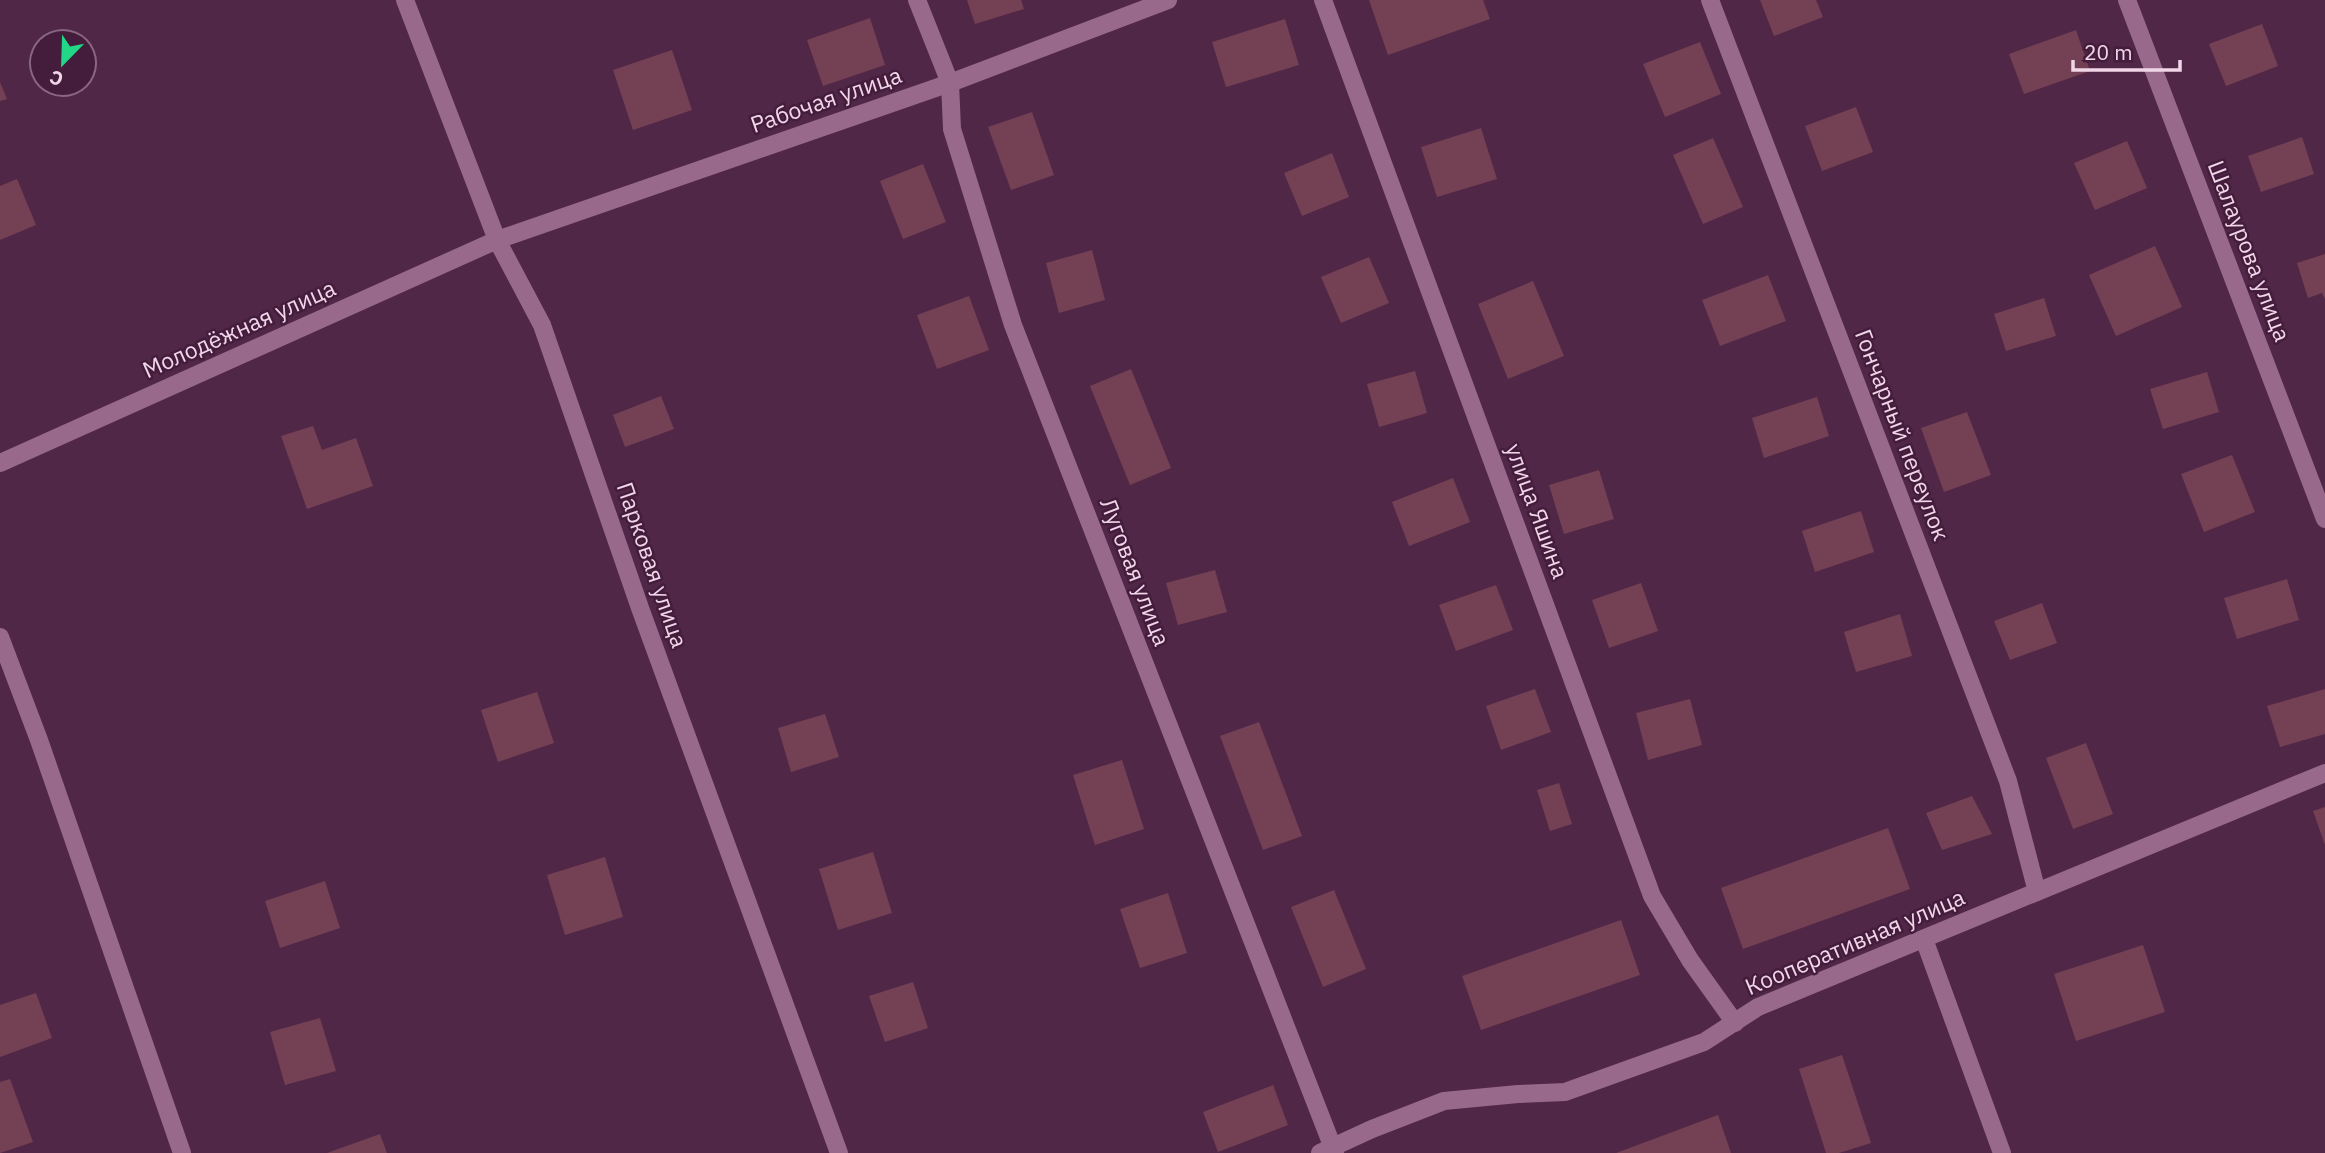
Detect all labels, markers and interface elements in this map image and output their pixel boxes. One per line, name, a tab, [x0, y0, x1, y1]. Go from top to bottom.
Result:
north arrow	[28, 28, 98, 98]
scale bar	[2073, 28, 2180, 72]
text: 20 m	[2084, 38, 2133, 66]
street label: Рабочая улица	[746, 59, 905, 139]
text: С	[46, 65, 67, 92]
street label: Шалаурова улица	[2202, 156, 2298, 345]
street label: Молодёжная улица	[137, 272, 340, 384]
street label: Гончарный переулок	[1849, 325, 1957, 545]
street label: улица Яшина	[1500, 439, 1576, 582]
street label: Парковая улица	[611, 478, 695, 651]
street label: Луговая улица	[1094, 493, 1178, 650]
street label: Кооперативная улица	[1740, 881, 1969, 1001]

